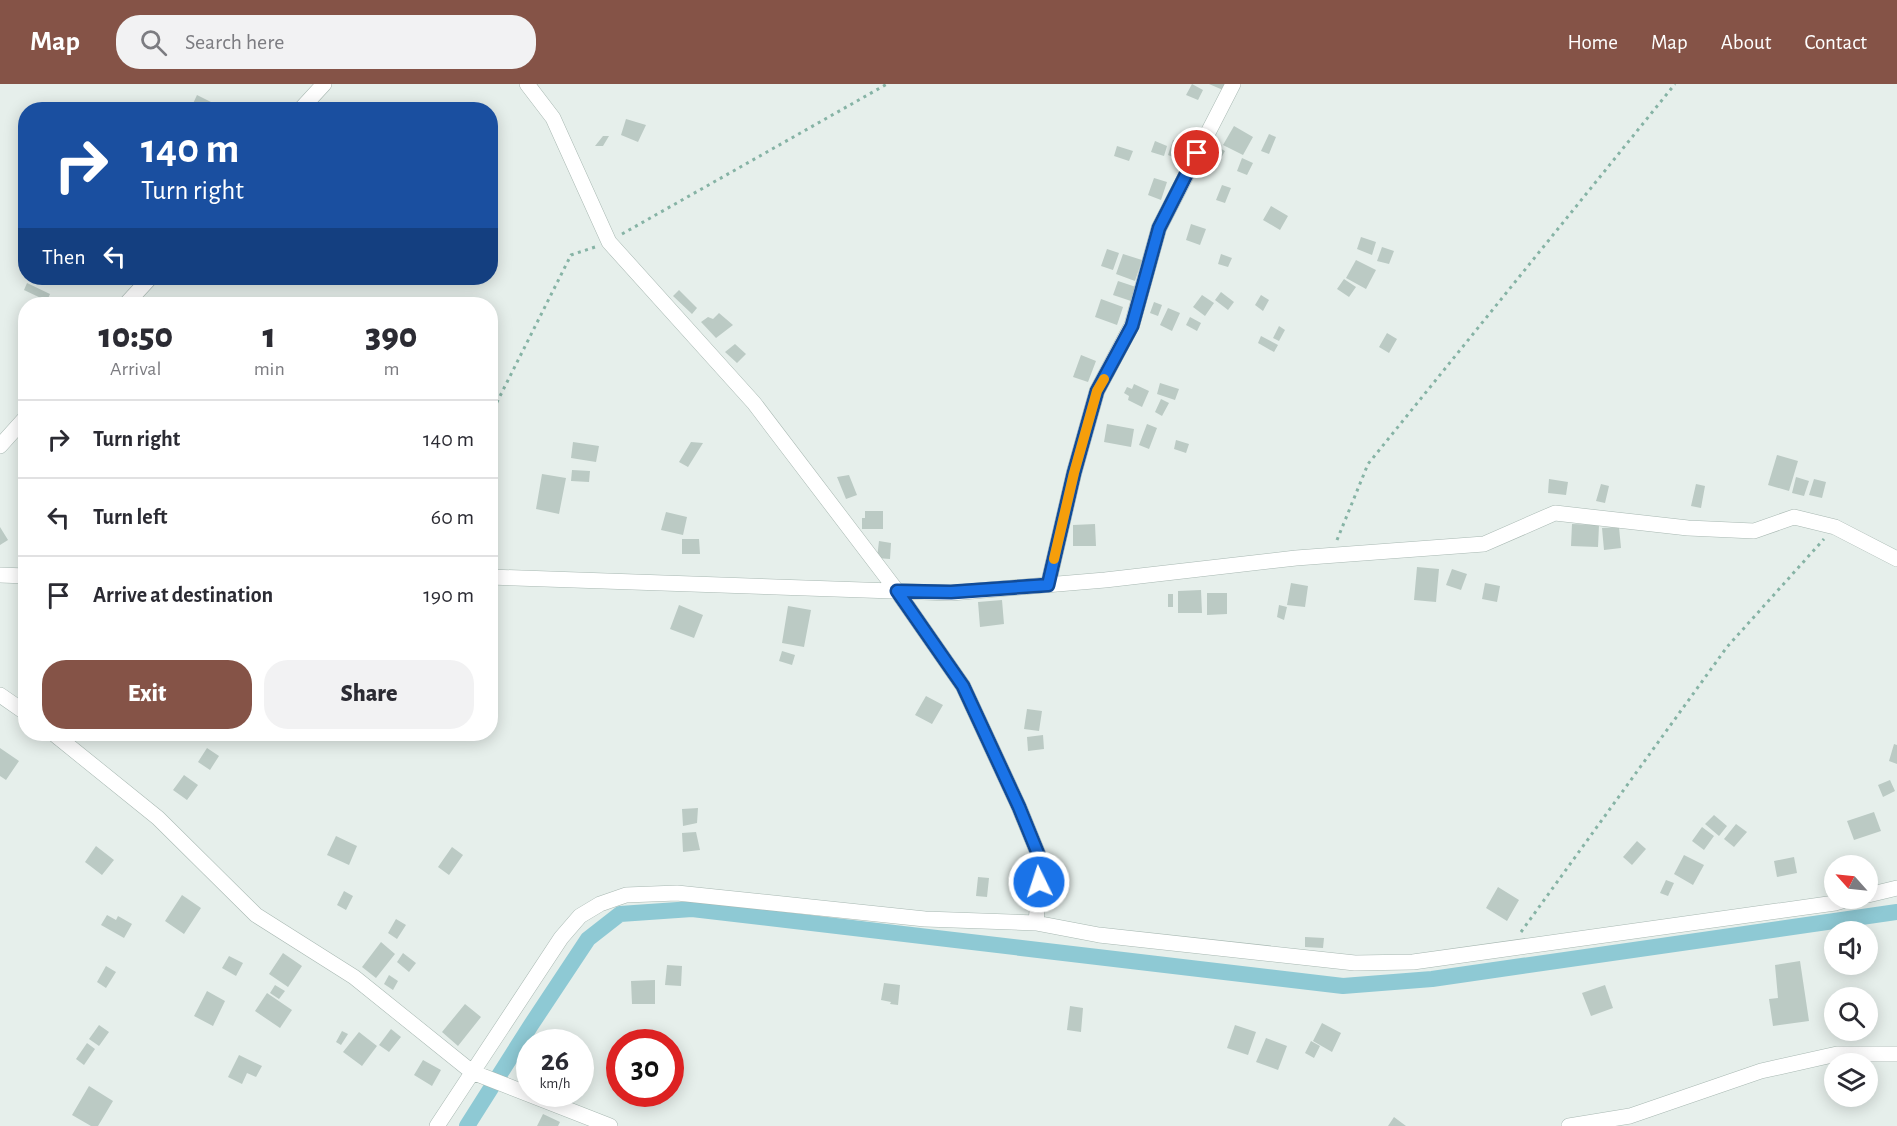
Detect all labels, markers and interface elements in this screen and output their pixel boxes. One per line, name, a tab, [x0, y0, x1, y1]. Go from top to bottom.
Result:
search box	[116, 15, 536, 69]
icon: search	[137, 26, 170, 59]
text: Map	[30, 28, 80, 56]
text: Search here	[185, 31, 284, 53]
text: Home	[1567, 32, 1618, 53]
text: Map	[1651, 32, 1688, 53]
text: About	[1721, 32, 1771, 53]
text: Contact	[1804, 32, 1867, 53]
icon: right	[42, 126, 120, 204]
pin	[1171, 127, 1222, 178]
text: 140 m	[141, 128, 239, 170]
icon: arrive	[1180, 136, 1213, 169]
text: Turn right	[141, 177, 244, 204]
icon: left	[98, 240, 131, 273]
text: Then	[42, 246, 86, 268]
text: 10:50	[99, 318, 173, 354]
text: 1	[263, 318, 276, 354]
text: 390	[365, 318, 417, 354]
text: Arrival	[110, 359, 162, 379]
text: min	[254, 359, 285, 379]
text: m	[383, 359, 399, 379]
icon: right	[42, 423, 75, 456]
text: Turn right	[93, 428, 180, 450]
text: 140 m	[423, 428, 474, 450]
icon: left	[42, 501, 75, 534]
text: Turn left	[93, 506, 167, 528]
text: 60 m	[431, 506, 474, 528]
icon: arrive	[42, 579, 75, 612]
text: Arrive at destination	[93, 584, 273, 606]
text: 190 m	[423, 584, 474, 606]
button: Exit	[42, 660, 252, 729]
button: Share	[264, 660, 474, 729]
position arrow	[1007, 850, 1071, 914]
north arrow	[1824, 855, 1878, 909]
map controls	[1824, 855, 1878, 1107]
button: sound	[1824, 921, 1878, 975]
button: search	[1824, 987, 1878, 1041]
speed limit sign: 30	[606, 1029, 684, 1107]
text: 26	[541, 1046, 569, 1076]
button: layers	[1824, 1053, 1878, 1107]
text: km/h	[540, 1076, 570, 1091]

